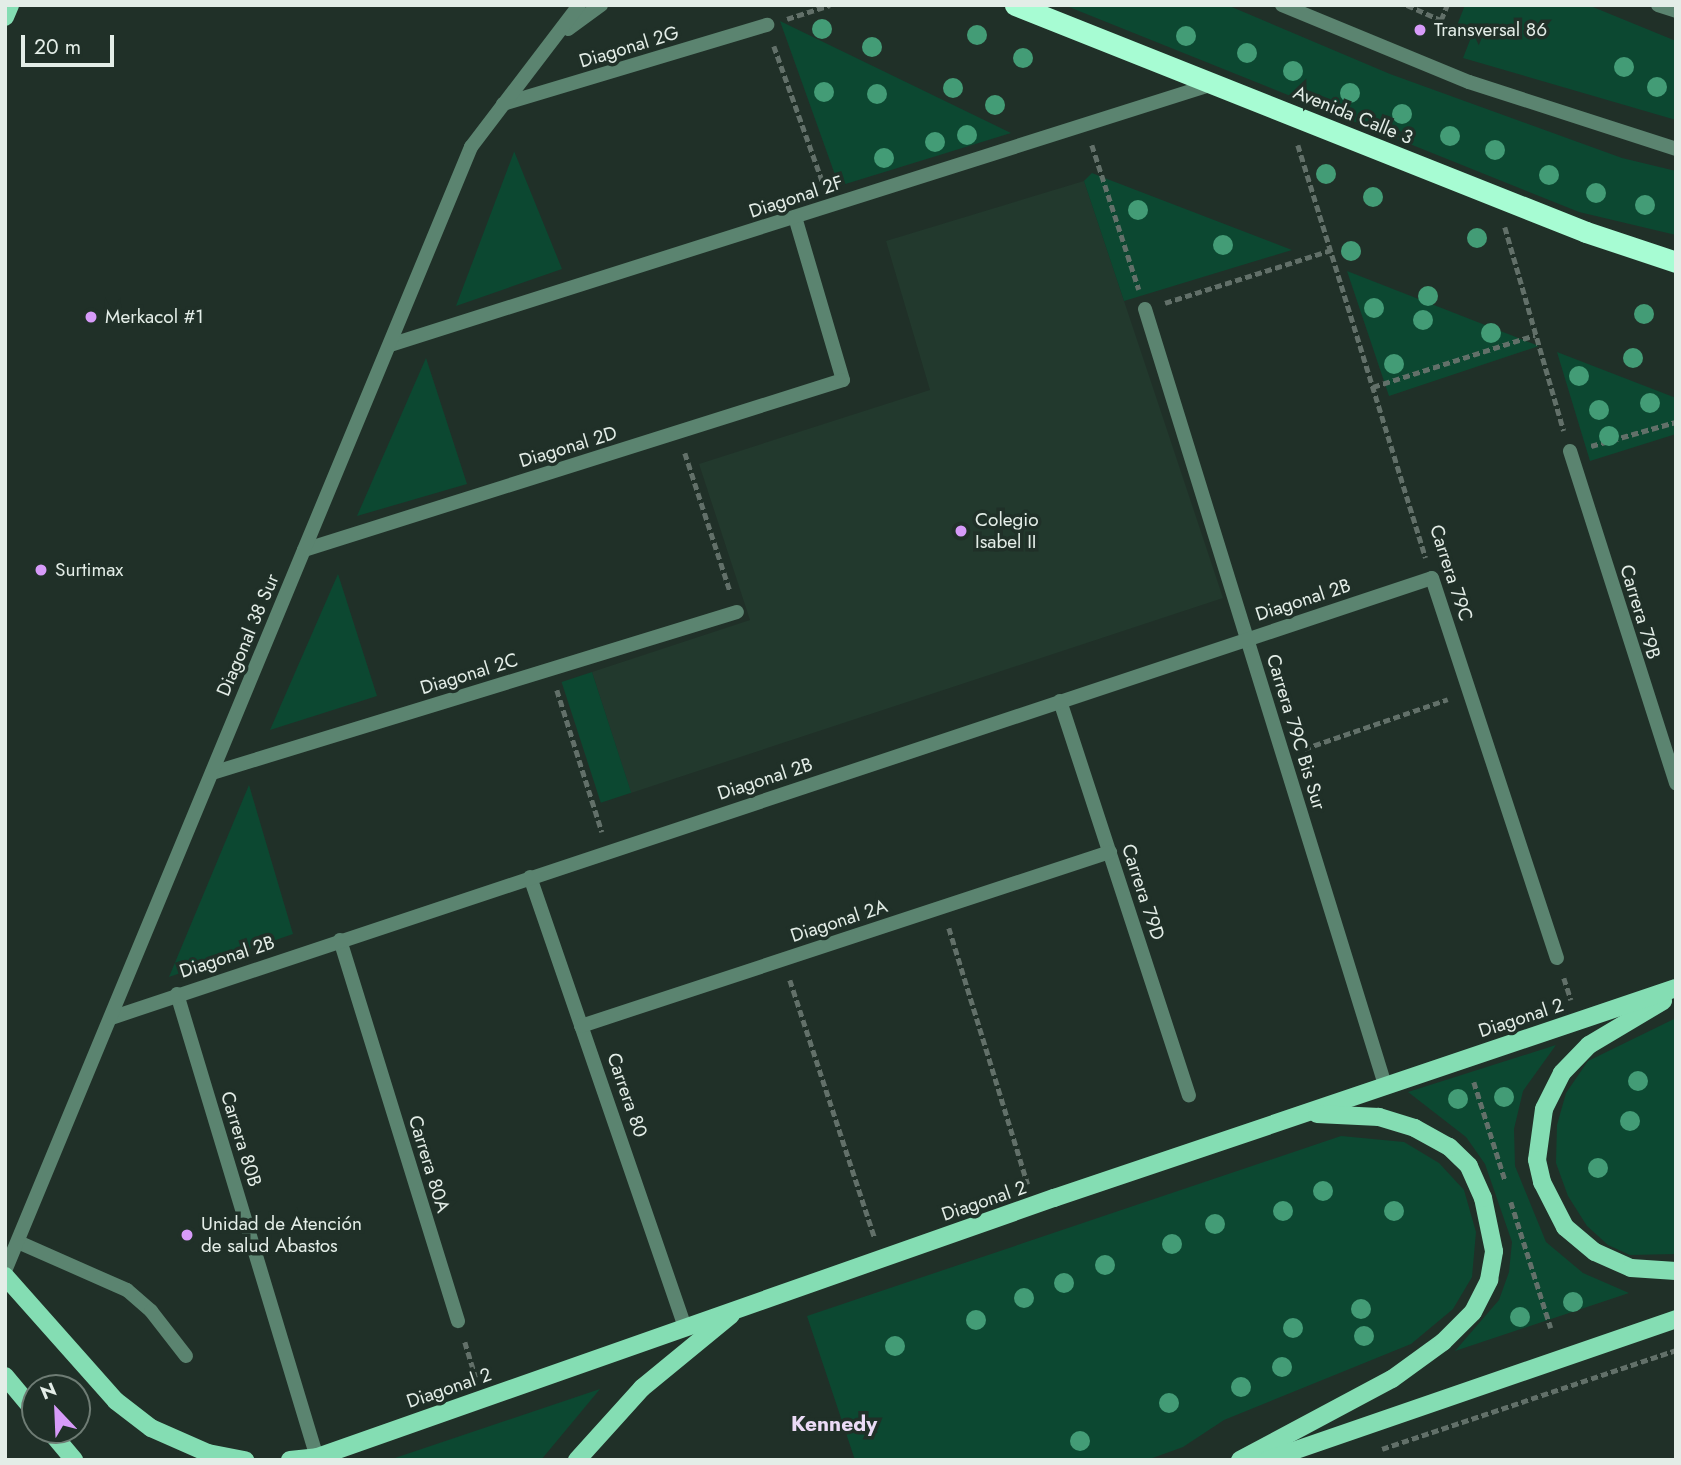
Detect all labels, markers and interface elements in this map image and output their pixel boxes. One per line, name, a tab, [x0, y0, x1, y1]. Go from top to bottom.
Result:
place label: Transversal 86	[1434, 19, 1547, 41]
scale bar	[24, 21, 117, 65]
street label: Diagonal 2G	[576, 21, 682, 73]
marker: Transversal 86	[1412, 22, 1428, 38]
text: 20 m	[34, 32, 81, 62]
street label: Avenida Calle 3	[1290, 81, 1416, 149]
street label: Diagonal 2F	[746, 171, 846, 223]
place label: Merkacol #1	[105, 306, 204, 328]
marker: Merkacol #1	[83, 309, 99, 325]
street label: Diagonal 2D	[516, 421, 620, 473]
place label: Colegio Isabel II	[975, 509, 1039, 553]
street label: Carrera 79C	[1425, 522, 1477, 624]
marker: Colegio Isabel II	[953, 523, 969, 539]
place label: Surtimax	[55, 559, 123, 581]
marker: Surtimax	[33, 562, 49, 578]
street label: Carrera 79B	[1615, 562, 1665, 662]
street label: Diagonal 38 Sur	[212, 570, 284, 700]
street label: Diagonal 2B	[1252, 574, 1354, 626]
street label: Diagonal 2C	[417, 648, 521, 700]
street label: Carrera 79C Bis Sur	[1261, 651, 1331, 813]
street label: Diagonal 2B	[714, 753, 816, 805]
street label: Carrera 79D	[1117, 841, 1169, 943]
street label: Diagonal 2A	[788, 895, 890, 947]
street label: Diagonal 2B	[176, 931, 278, 983]
street label: Diagonal 2	[1476, 994, 1566, 1042]
street label: Carrera 80	[602, 1050, 652, 1140]
street label: Carrera 80B	[216, 1089, 266, 1189]
street label: Carrera 80A	[403, 1113, 455, 1215]
street label: Diagonal 2	[939, 1176, 1029, 1226]
place label: Unidad de Atención de salud Abastos	[201, 1213, 362, 1257]
marker: Unidad de Atención de salud Abastos	[179, 1227, 195, 1243]
street label: Diagonal 2	[404, 1363, 494, 1413]
north arrow	[21, 1374, 91, 1444]
text: N	[36, 1376, 61, 1406]
district label: Kennedy	[791, 1411, 877, 1437]

